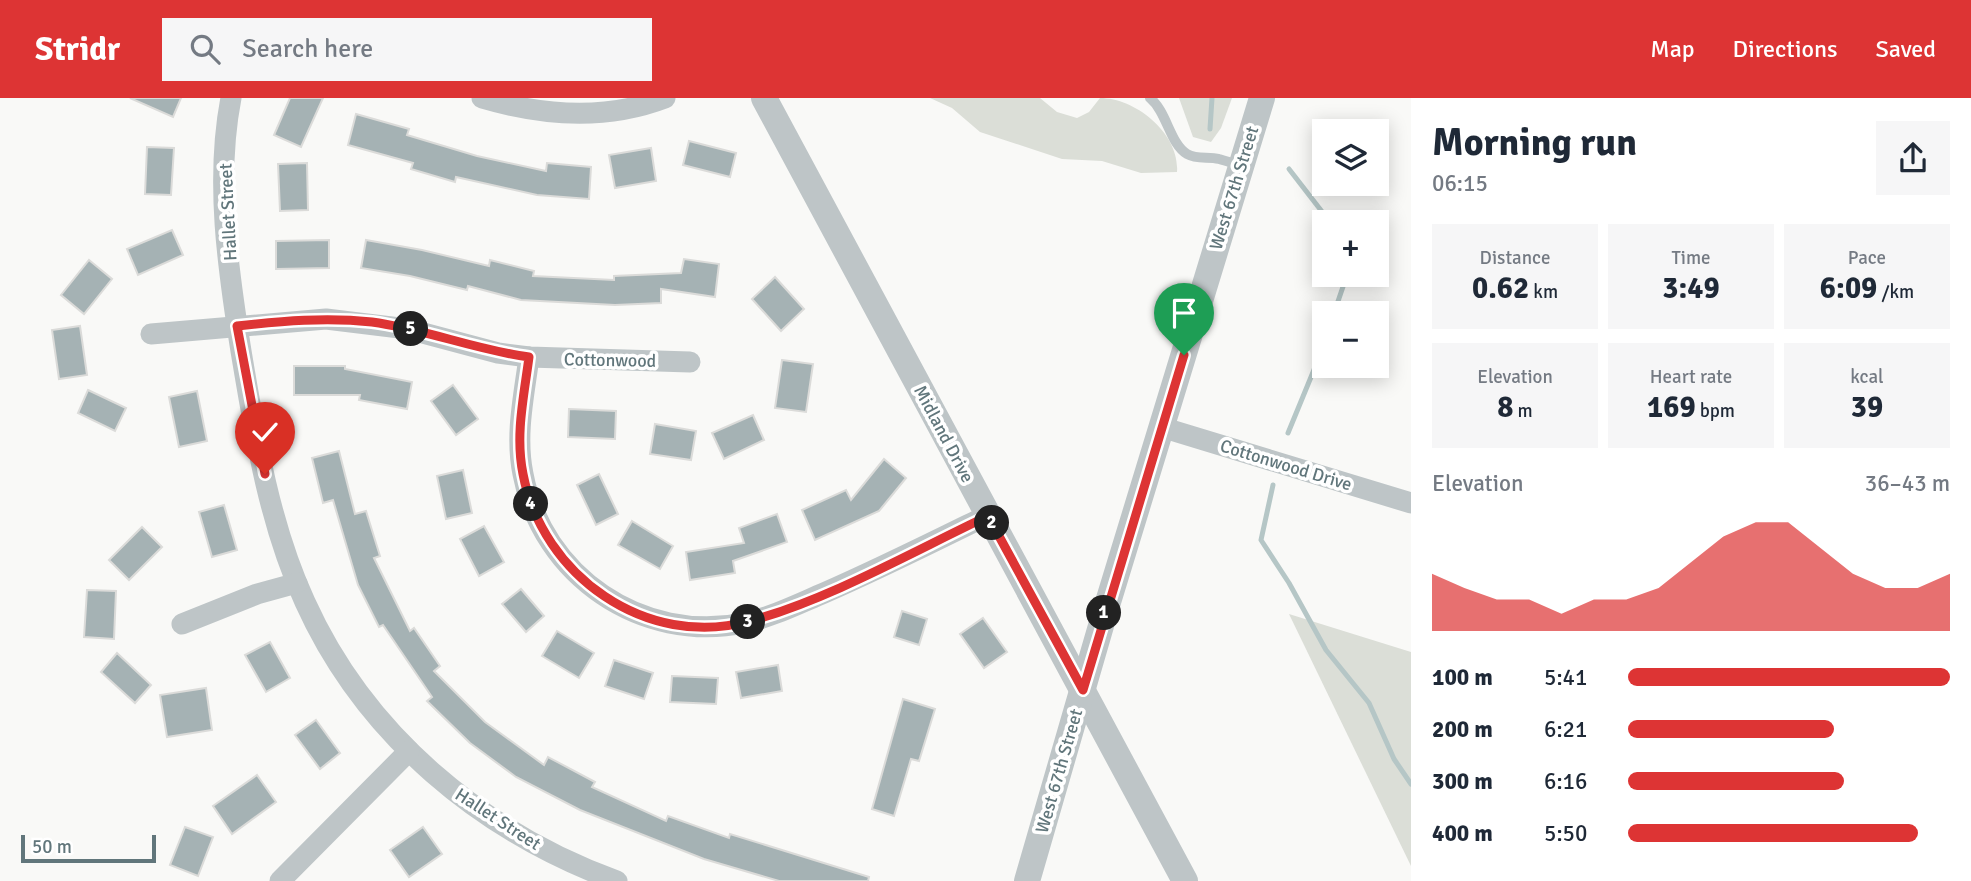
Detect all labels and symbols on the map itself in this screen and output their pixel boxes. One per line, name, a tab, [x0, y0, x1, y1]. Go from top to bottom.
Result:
street label: West 67th Street	[1205, 124, 1263, 252]
street label: Hallet Street	[214, 163, 242, 261]
pin	[1154, 283, 1214, 355]
pin: 5	[394, 312, 428, 346]
street label: Cottonwood	[564, 348, 656, 372]
street label: Midland Drive	[909, 382, 979, 486]
pin	[235, 402, 295, 474]
street label: Cottonwood Drive	[1218, 435, 1354, 495]
pin: 4	[514, 486, 548, 522]
pin: 2	[974, 506, 1010, 540]
pin: 1	[1086, 596, 1122, 630]
pin: 3	[730, 604, 766, 640]
street label: West 67th Street	[1031, 706, 1087, 836]
street label: Hallet Street	[451, 783, 545, 855]
scale bar	[21, 832, 156, 864]

